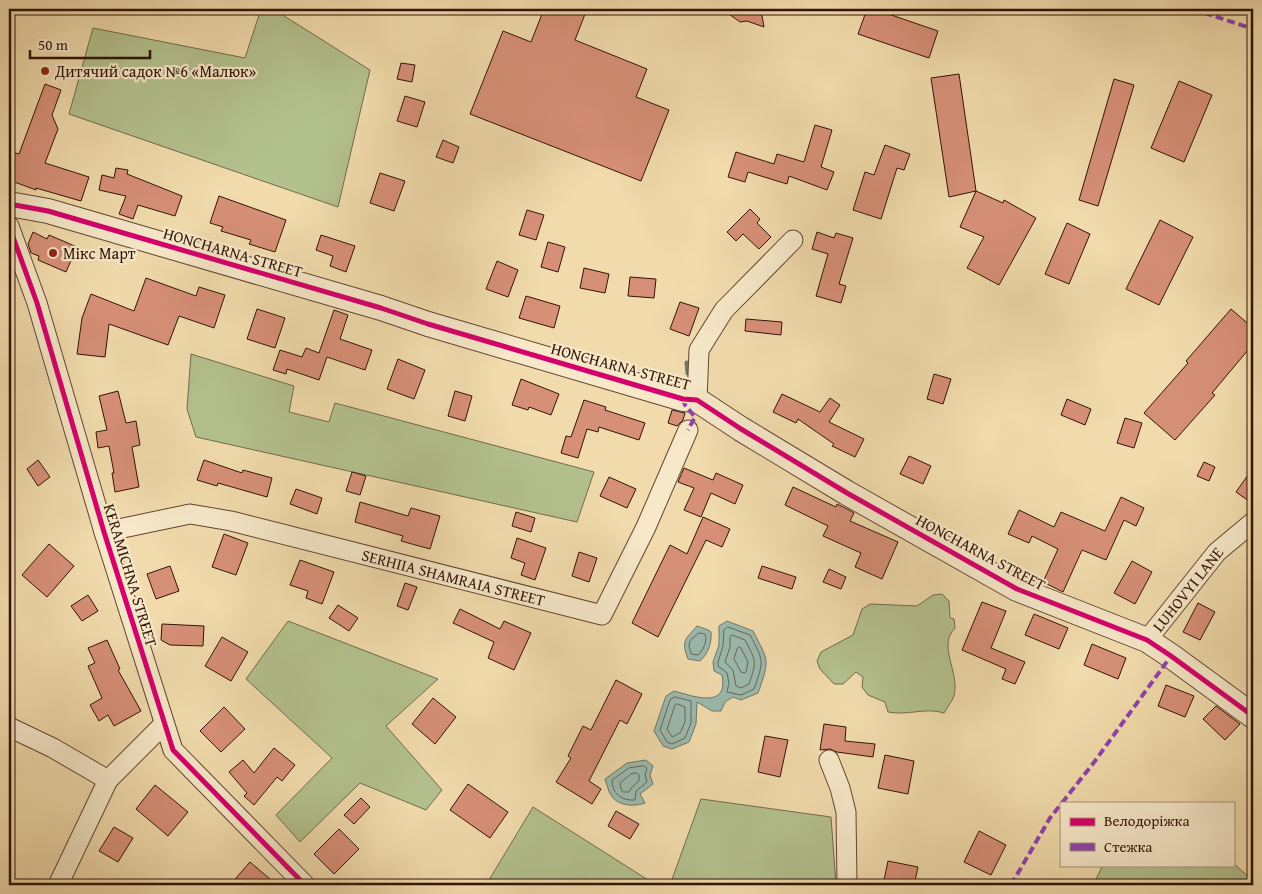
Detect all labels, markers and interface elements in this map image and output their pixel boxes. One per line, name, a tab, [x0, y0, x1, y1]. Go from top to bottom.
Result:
scale bar	[30, 28, 150, 60]
text: 50 m	[38, 34, 69, 55]
place label: Дитячий садок №6 «Малюк»	[54, 59, 256, 83]
marker: Дитячий садок №6 «Малюк»	[39, 65, 51, 77]
street label: HONCHARNA STREET	[161, 221, 305, 283]
place label: Мікс Март	[63, 241, 136, 265]
marker: Мікс Март	[47, 247, 59, 259]
street label: HONCHARNA STREET	[548, 336, 694, 396]
street label: KERAMICHNA STREET	[98, 500, 164, 650]
street label: HONCHARNA STREET	[912, 508, 1050, 596]
street label: LUHOVYI LANE	[1146, 541, 1229, 637]
street label: SERHIIA SHAMRAIA STREET	[359, 543, 548, 612]
legend	[1060, 802, 1234, 866]
text: Велодоріжка	[1104, 810, 1190, 831]
text: Стежка	[1104, 836, 1153, 857]

